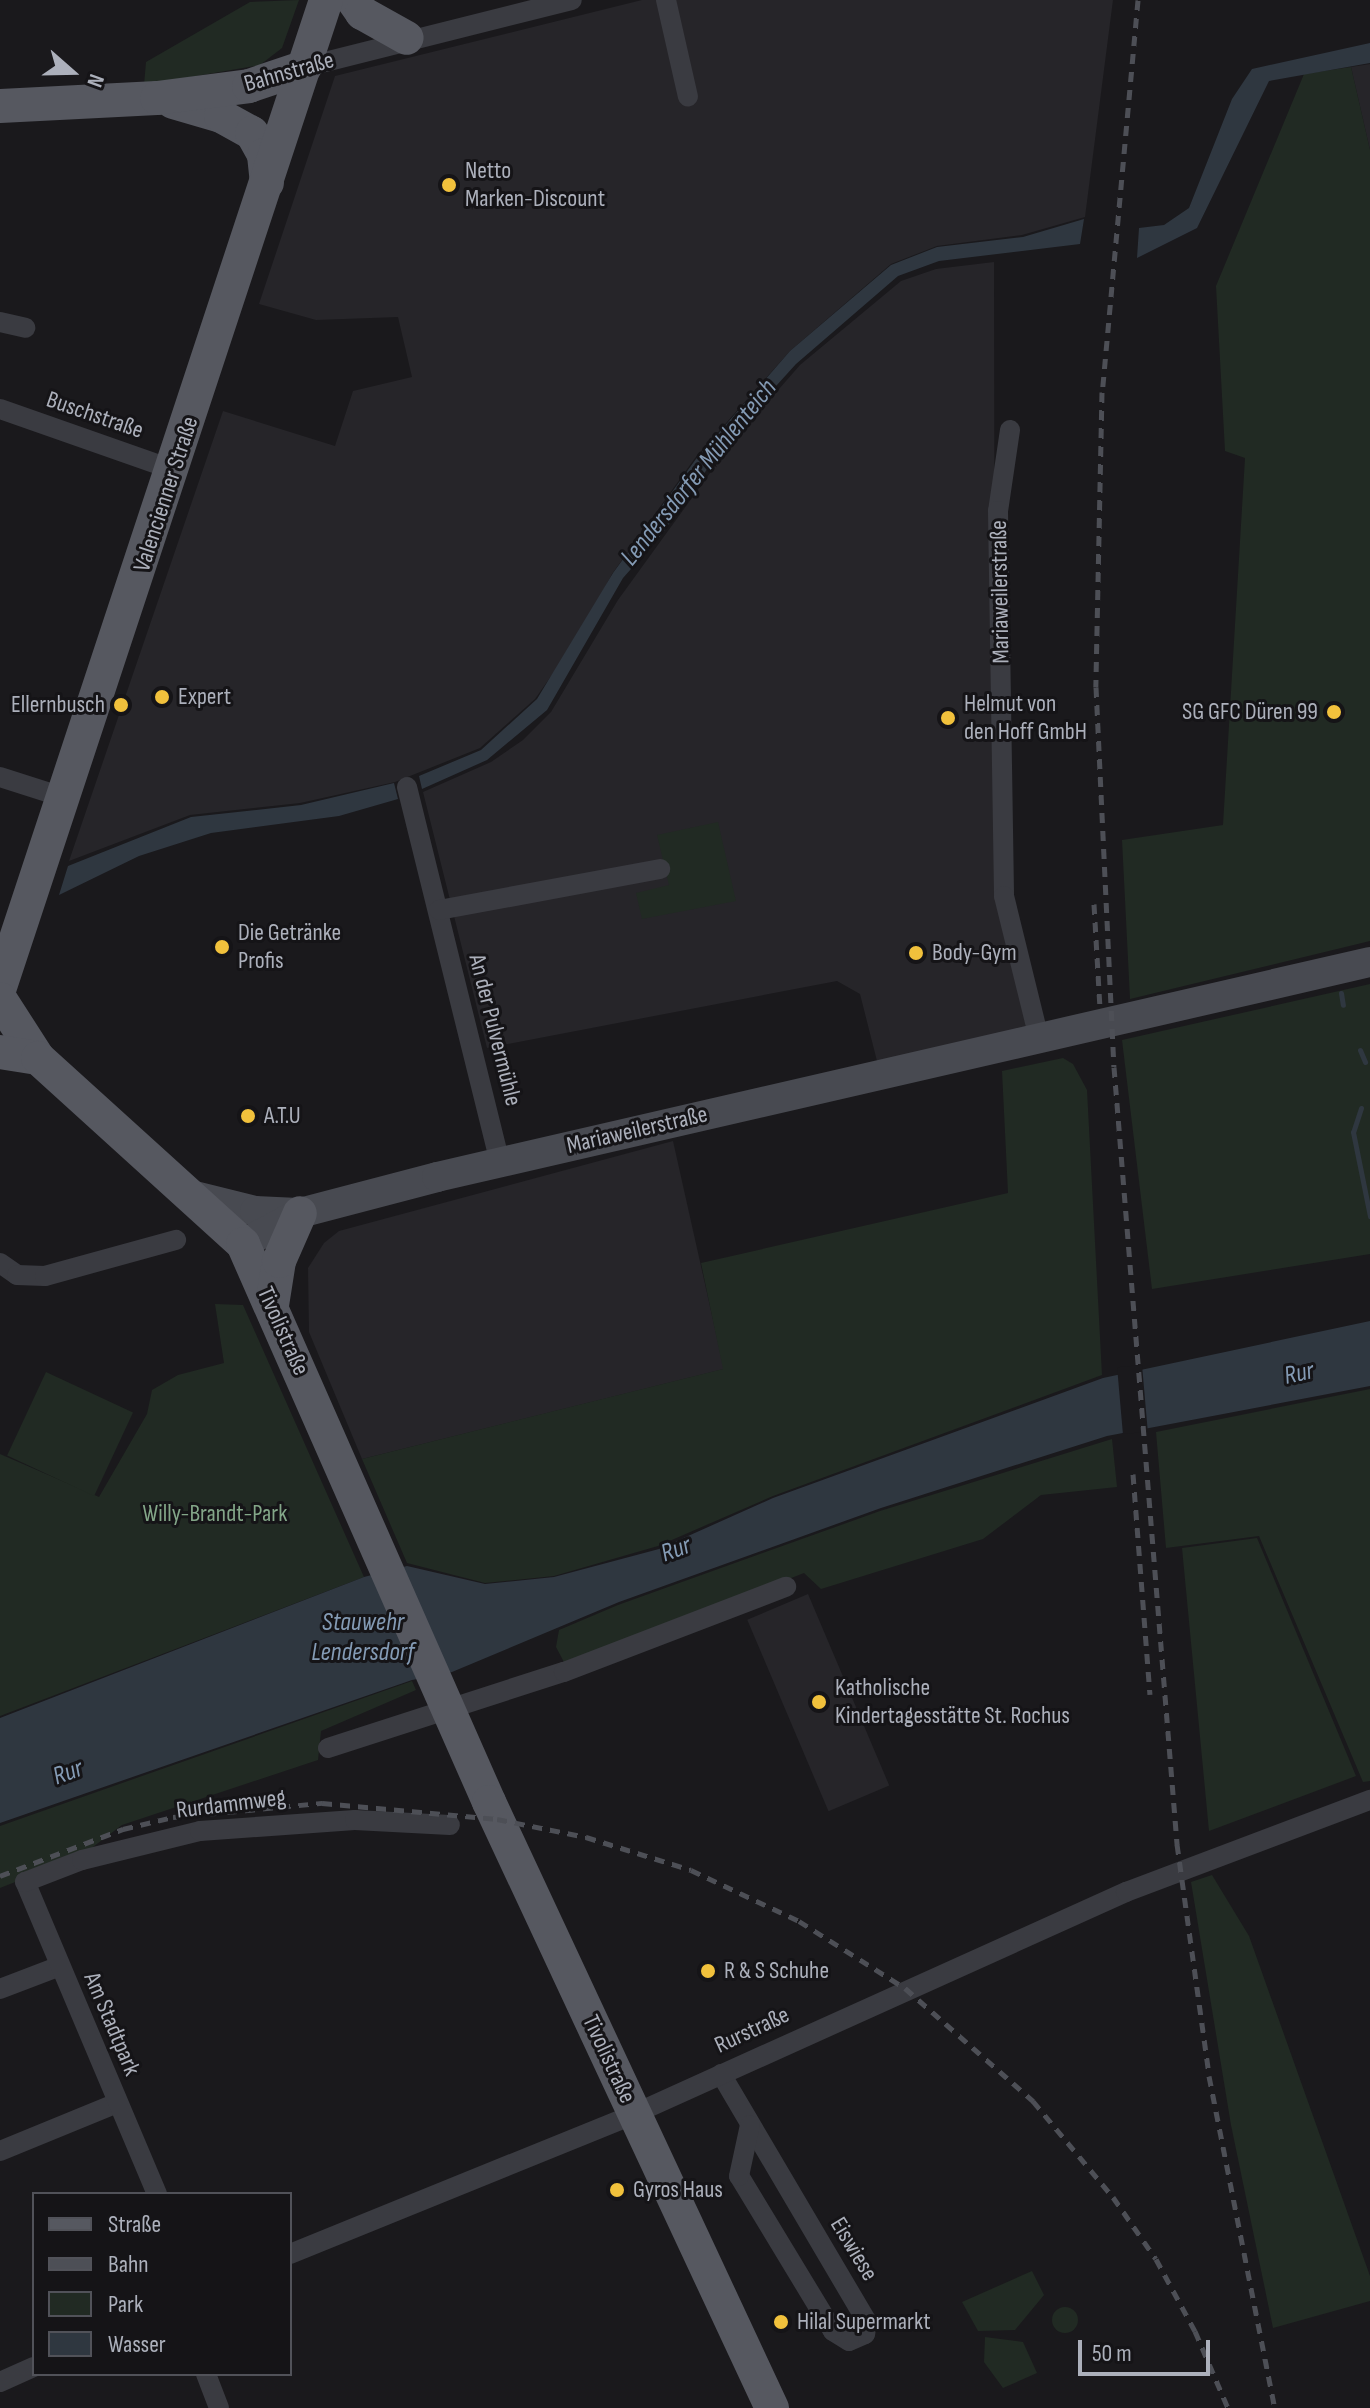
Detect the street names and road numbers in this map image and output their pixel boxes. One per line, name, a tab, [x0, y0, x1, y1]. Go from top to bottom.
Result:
street label: Bahnstraße	[241, 45, 337, 99]
street label: Buschstraße	[43, 385, 147, 445]
street label: Valencienner Straße	[127, 413, 205, 575]
street label: Mariaweilerstraße	[984, 520, 1016, 664]
street label: An der Pulvermühle	[462, 951, 528, 1109]
street label: Mariaweilerstraße	[564, 1100, 710, 1160]
street label: Tivolistraße	[251, 1282, 315, 1380]
street label: Rurdammweg	[175, 1783, 287, 1825]
street label: Am Stadtpark	[77, 1968, 147, 2080]
street label: Rurstraße	[710, 2000, 794, 2060]
street label: Tivolistraße	[576, 2010, 642, 2108]
street label: Eiswiese	[824, 2212, 884, 2286]

